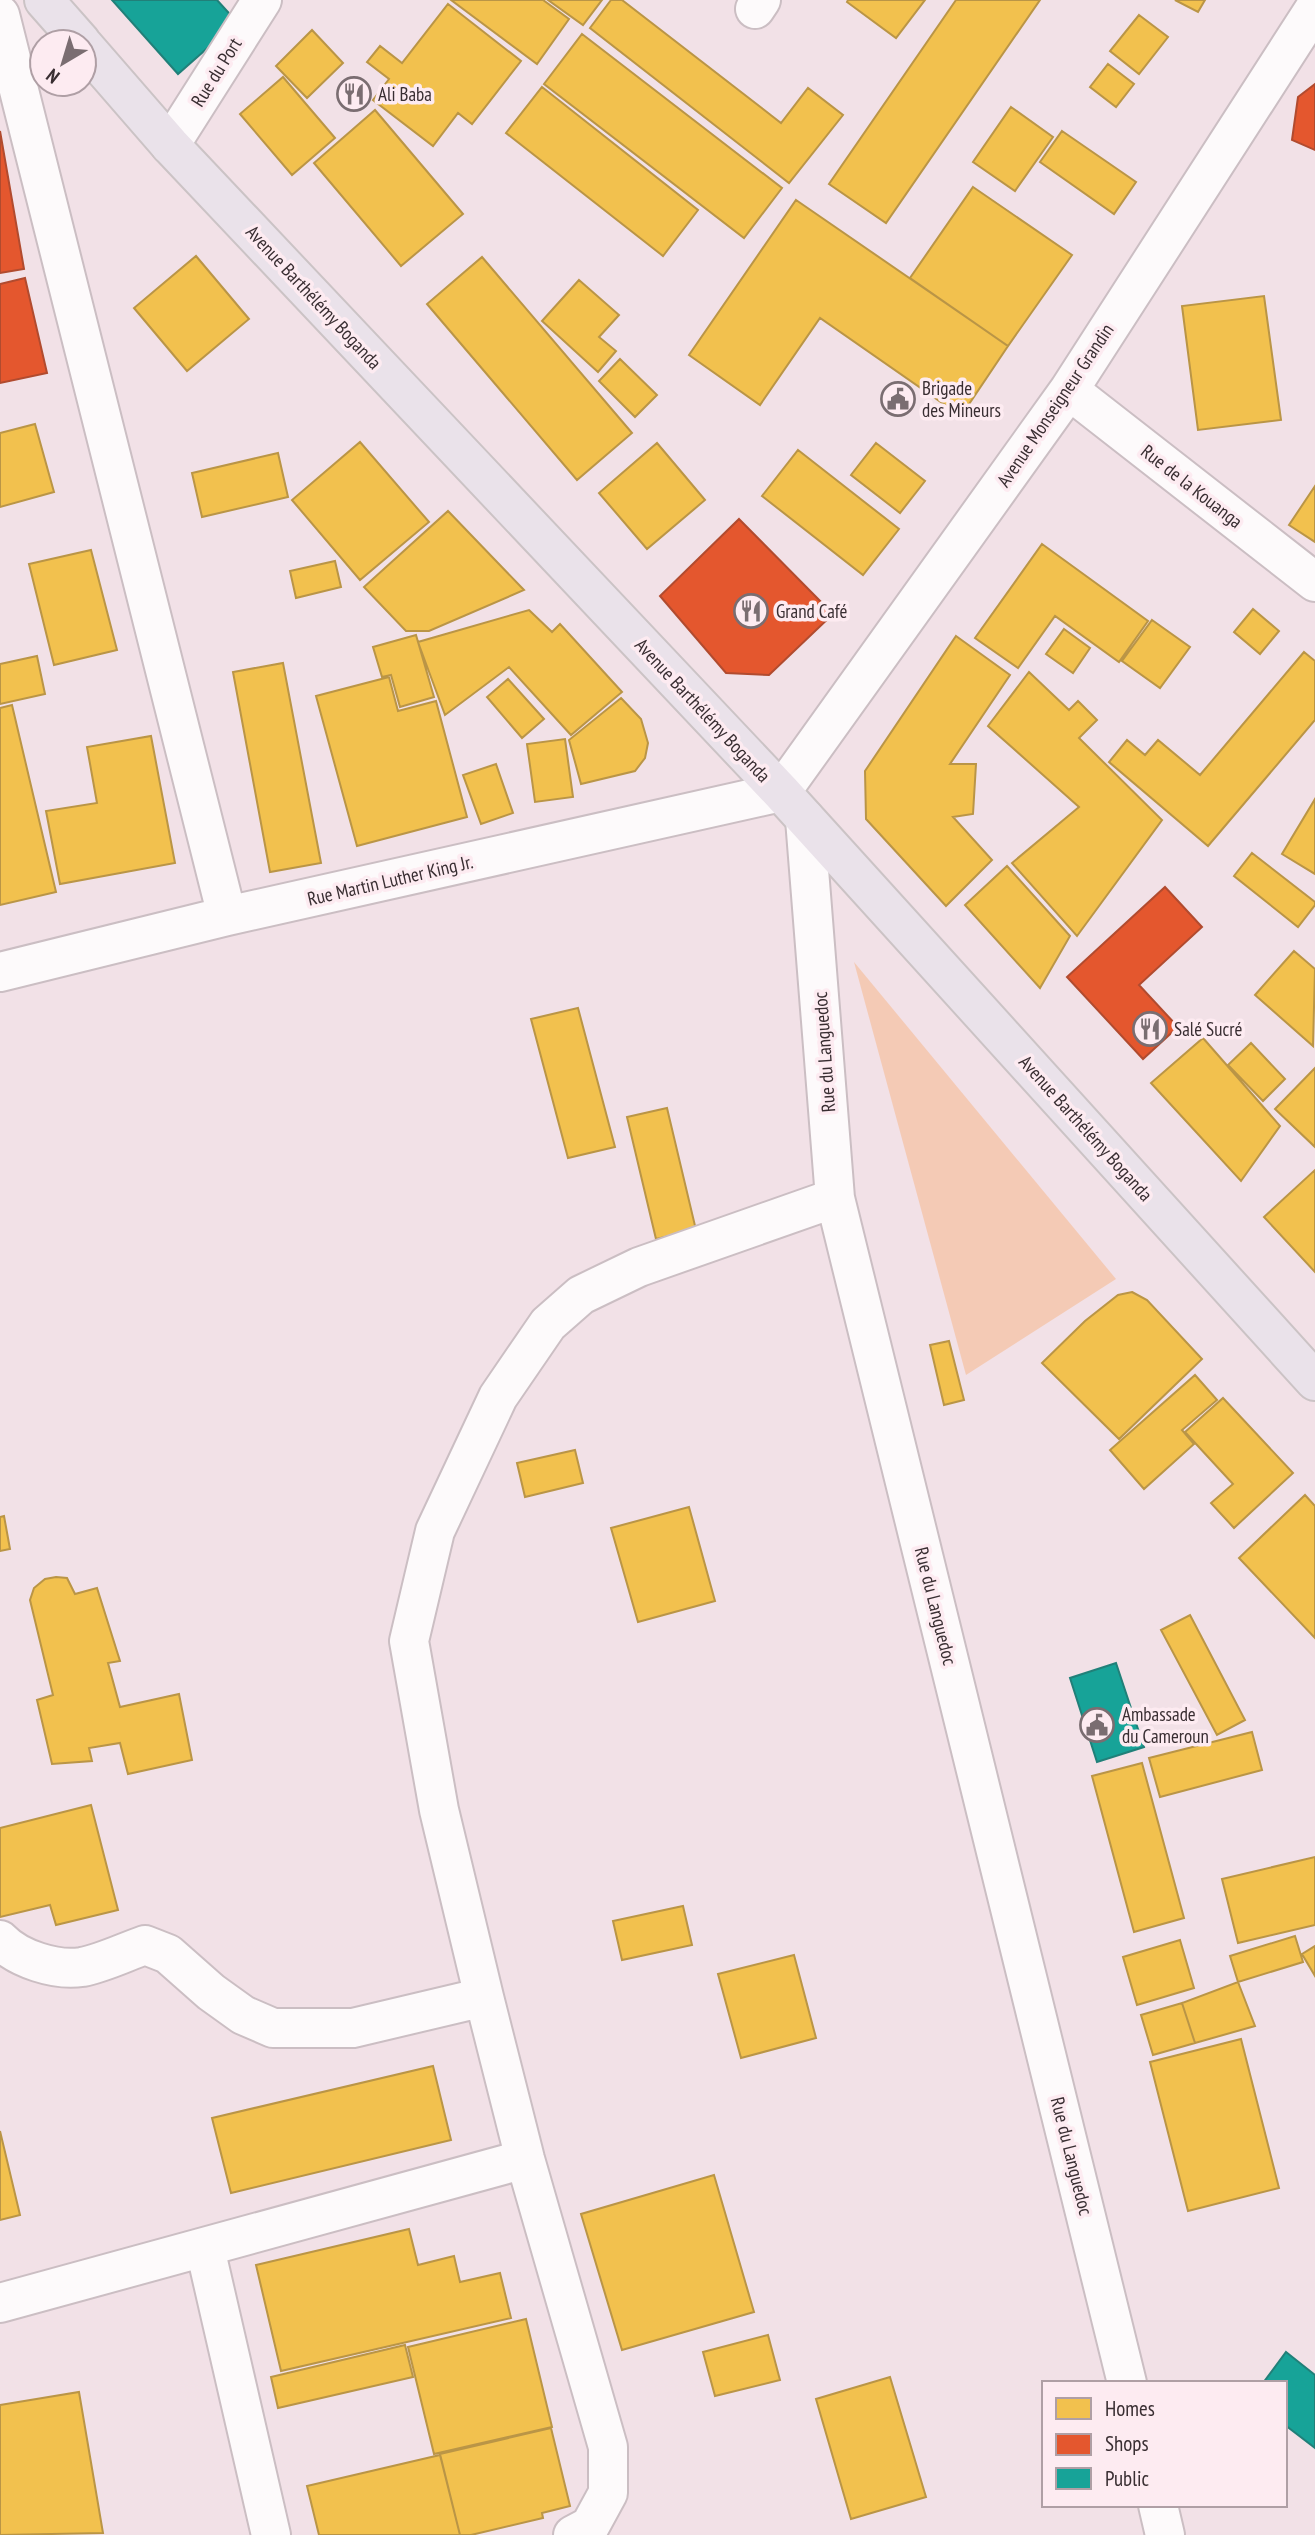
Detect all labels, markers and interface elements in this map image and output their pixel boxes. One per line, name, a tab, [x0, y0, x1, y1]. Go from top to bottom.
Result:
north arrow	[28, 28, 98, 98]
street label: Rue du Port	[185, 32, 247, 111]
text: N	[41, 64, 64, 89]
restaurant icon: Ali Baba	[335, 75, 373, 113]
place label: Ali Baba	[378, 82, 432, 106]
street label: Avenue Barthélémy Boganda	[241, 220, 387, 374]
street label: Avenue Monseigneur Grandin	[991, 319, 1119, 491]
place label: Brigade des Mineurs	[922, 376, 1001, 422]
public building icon: Brigade des Mineurs	[879, 380, 917, 418]
street label: Rue de la Kouanga	[1136, 439, 1248, 533]
restaurant icon: Grand Café	[732, 592, 770, 630]
place label: Grand Café	[776, 599, 848, 623]
street label: Avenue Barthélémy Boganda	[630, 633, 776, 787]
street label: Rue Martin Luther King Jr.	[305, 849, 475, 911]
street label: Rue du Languedoc	[808, 991, 840, 1113]
restaurant icon: Salé Sucré	[1131, 1010, 1169, 1048]
place label: Salé Sucré	[1174, 1017, 1242, 1041]
street label: Avenue Barthélémy Boganda	[1014, 1050, 1158, 1206]
street label: Rue du Languedoc	[910, 1544, 962, 1668]
place label: Ambassade du Cameroun	[1122, 1702, 1209, 1748]
public building icon: Ambassade du Cameroun	[1078, 1706, 1116, 1744]
street label: Rue du Languedoc	[1046, 2094, 1098, 2218]
legend	[1042, 2381, 1287, 2507]
text: Homes	[1105, 2395, 1155, 2422]
text: Shops	[1105, 2430, 1149, 2457]
text: Public	[1105, 2465, 1150, 2492]

